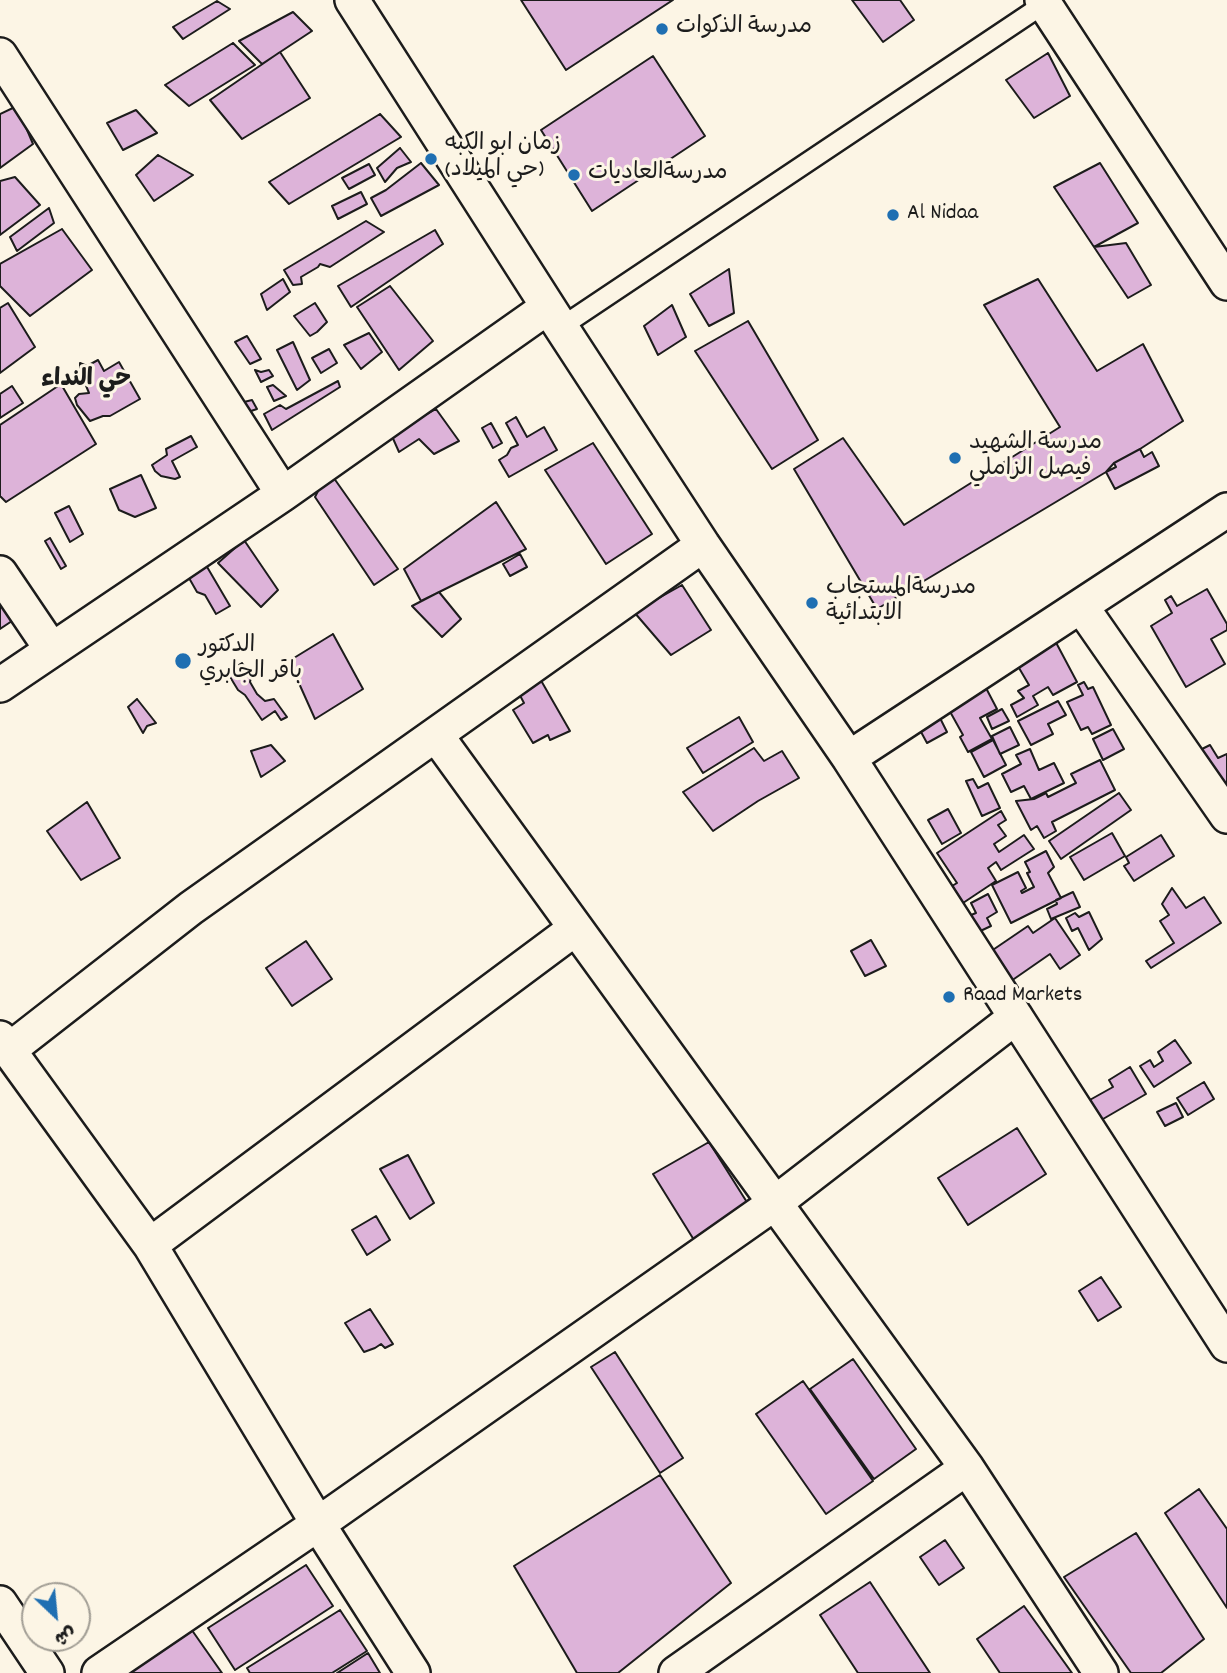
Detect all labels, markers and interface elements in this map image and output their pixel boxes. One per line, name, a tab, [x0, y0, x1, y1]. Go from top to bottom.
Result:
place label: مدرسة الذكوات	[676, 15, 812, 43]
marker: مدرسة الذكوات	[654, 21, 670, 37]
place label: زمان ابو الكبه (حي الميلاد)	[445, 132, 561, 186]
marker: زمان ابو الكبه (حي الميلاد)	[423, 151, 439, 167]
place label: مدرسةالعاديات	[588, 161, 728, 189]
marker: مدرسةالعاديات	[566, 167, 582, 183]
place label: Al Nidaa	[907, 201, 978, 229]
marker: Al Nidaa	[885, 207, 901, 223]
district label: حي النداء	[41, 368, 131, 396]
place label: مدرسة الشهيد فيصل الزاملي	[969, 431, 1102, 485]
marker: مدرسة الشهيد فيصل الزاملي	[947, 450, 963, 466]
place label: مدرسةالمستجاب الابتدائية	[826, 576, 976, 630]
marker: مدرسةالمستجاب الابتدائية	[804, 595, 820, 611]
place label: الدكتور باقر الجابري	[199, 634, 302, 688]
marker: الدكتور باقر الجابري	[173, 651, 193, 671]
place label: Raad Markets	[963, 983, 1082, 1011]
marker: Raad Markets	[941, 989, 957, 1005]
north arrow	[21, 1582, 91, 1652]
text: ش	[49, 1618, 80, 1651]

